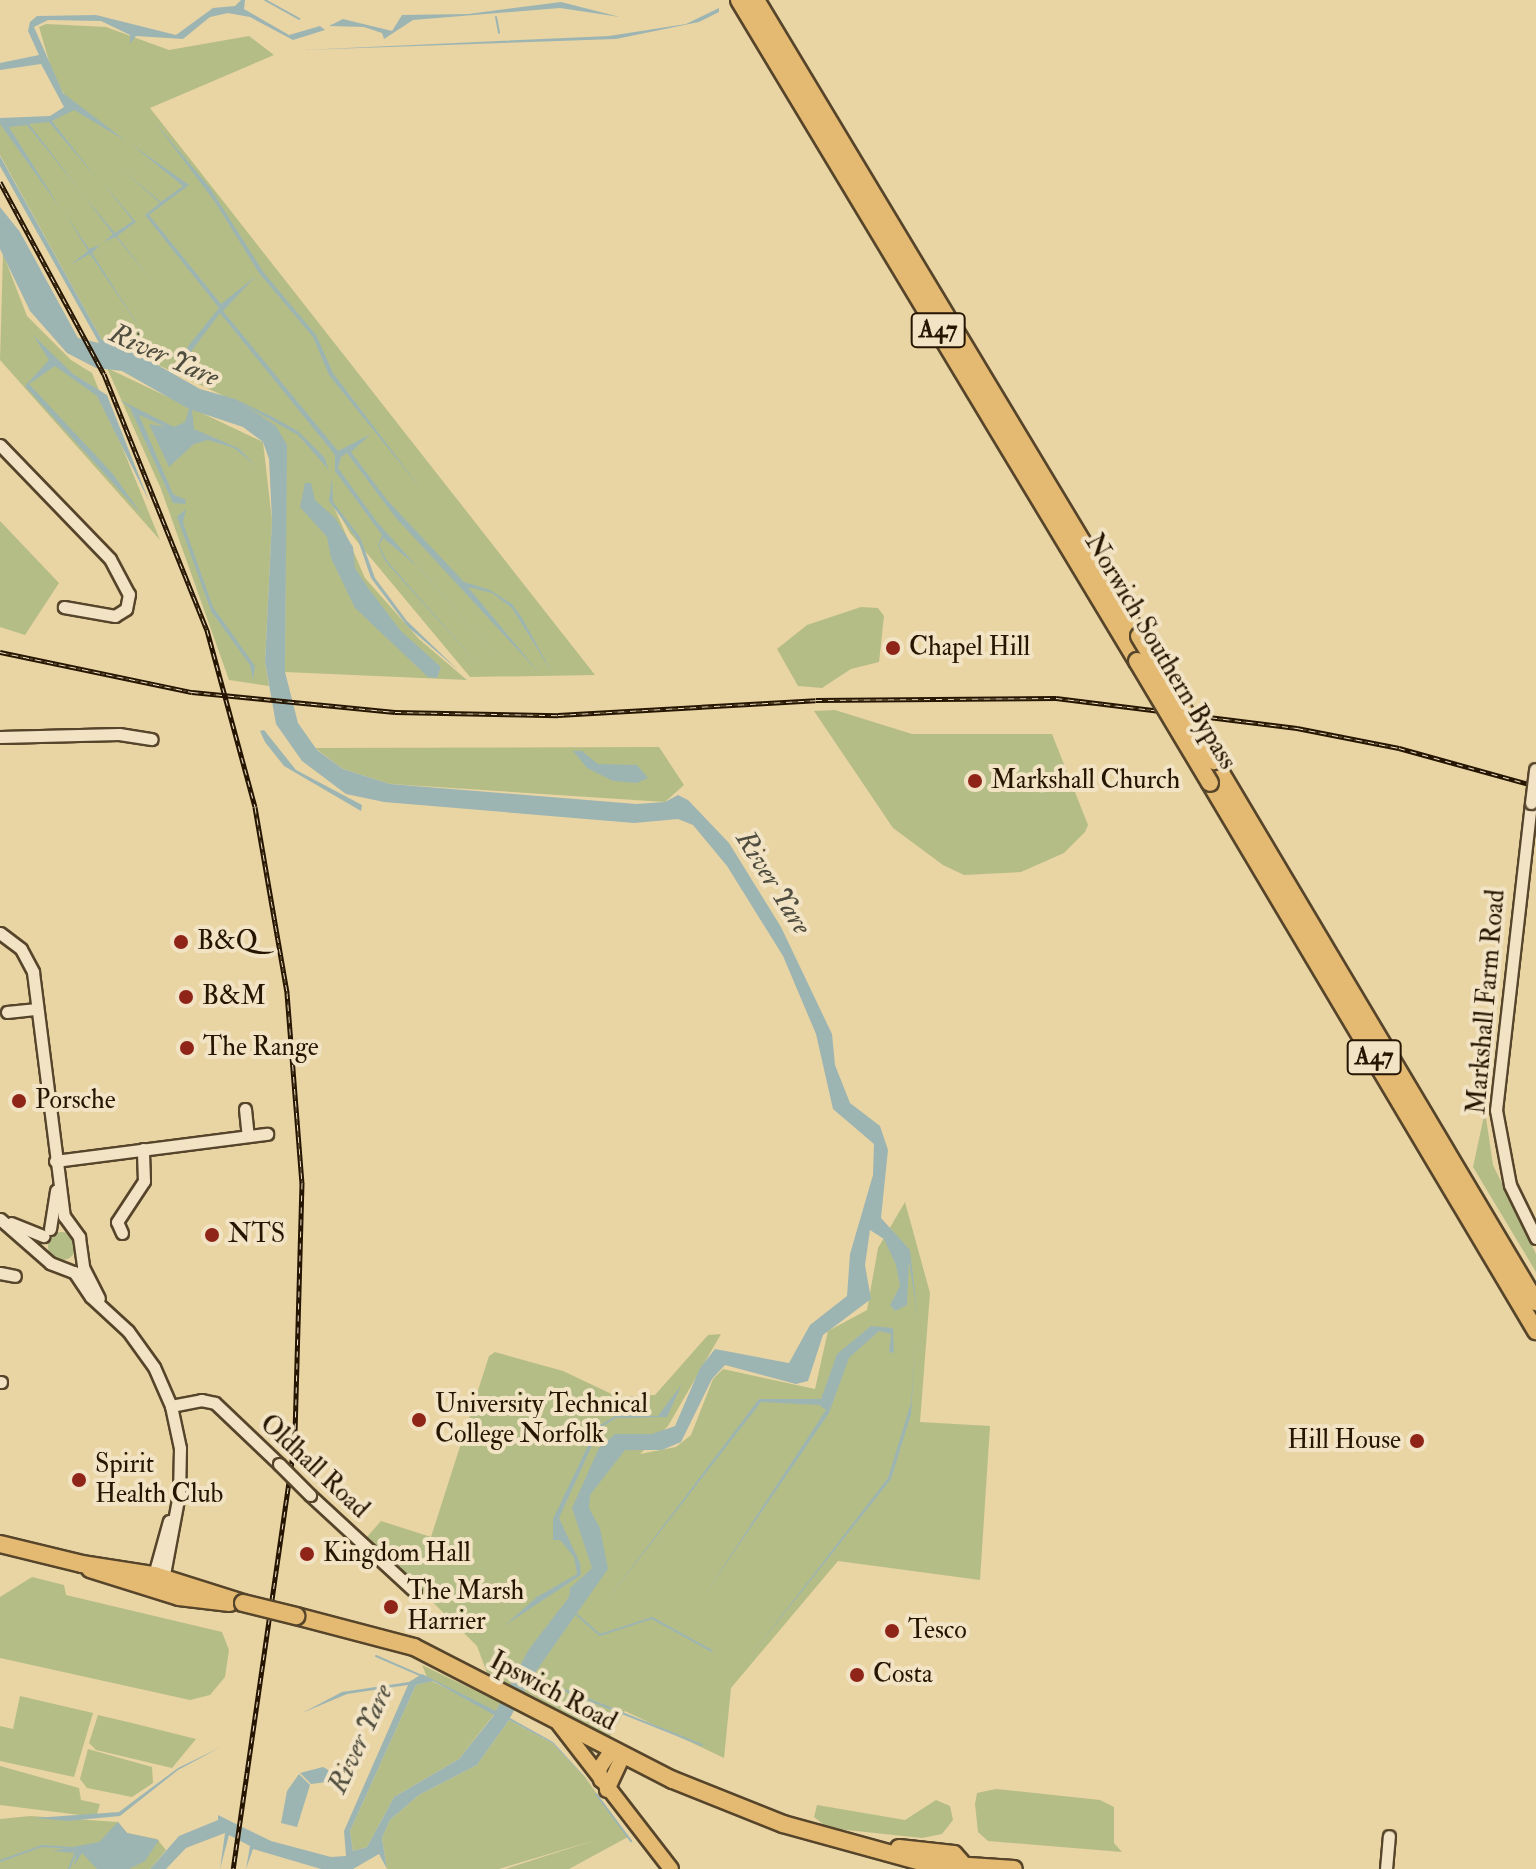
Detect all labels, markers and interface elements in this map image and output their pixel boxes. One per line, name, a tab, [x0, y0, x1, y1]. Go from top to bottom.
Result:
road number: A47	[910, 310, 966, 350]
water label: River Yare	[104, 317, 224, 395]
street label: Norwich Southern Bypass	[1077, 529, 1243, 775]
place label: Chapel Hill	[909, 632, 1030, 664]
marker: Chapel Hill	[884, 639, 902, 657]
place label: Markshall Church	[991, 765, 1180, 797]
marker: Markshall Church	[966, 772, 984, 790]
water label: River Yare	[728, 825, 818, 941]
street label: Markshall Farm Road	[1462, 888, 1512, 1116]
place label: B&Q	[197, 926, 258, 958]
marker: B&Q	[172, 933, 190, 951]
place label: B&M	[202, 981, 266, 1013]
marker: B&M	[177, 988, 195, 1006]
place label: The Range	[203, 1032, 319, 1064]
road number: A47	[1346, 1037, 1402, 1077]
marker: The Range	[178, 1039, 196, 1057]
place label: Porsche	[35, 1085, 116, 1117]
marker: Porsche	[10, 1092, 28, 1110]
place label: NTS	[228, 1219, 285, 1251]
marker: NTS	[203, 1226, 221, 1244]
place label: University Technical College Norfolk	[435, 1389, 648, 1450]
street label: Oldhall Road	[253, 1409, 375, 1525]
marker: University Technical College Norfolk	[410, 1411, 428, 1429]
place label: Hill House	[1287, 1425, 1401, 1457]
marker: Hill House	[1408, 1432, 1426, 1450]
place label: Spirit Health Club	[95, 1449, 223, 1510]
marker: Spirit Health Club	[70, 1471, 88, 1489]
place label: Kingdom Hall	[323, 1538, 471, 1570]
marker: Kingdom Hall	[298, 1545, 316, 1563]
place label: The Marsh Harrier	[407, 1576, 524, 1638]
marker: The Marsh Harrier	[382, 1598, 400, 1616]
place label: Tesco	[908, 1615, 967, 1647]
marker: Tesco	[883, 1622, 901, 1640]
street label: Ipswich Road	[484, 1646, 622, 1738]
place label: Costa	[873, 1659, 933, 1691]
marker: Costa	[848, 1666, 866, 1684]
water label: River Yare	[321, 1679, 401, 1799]

